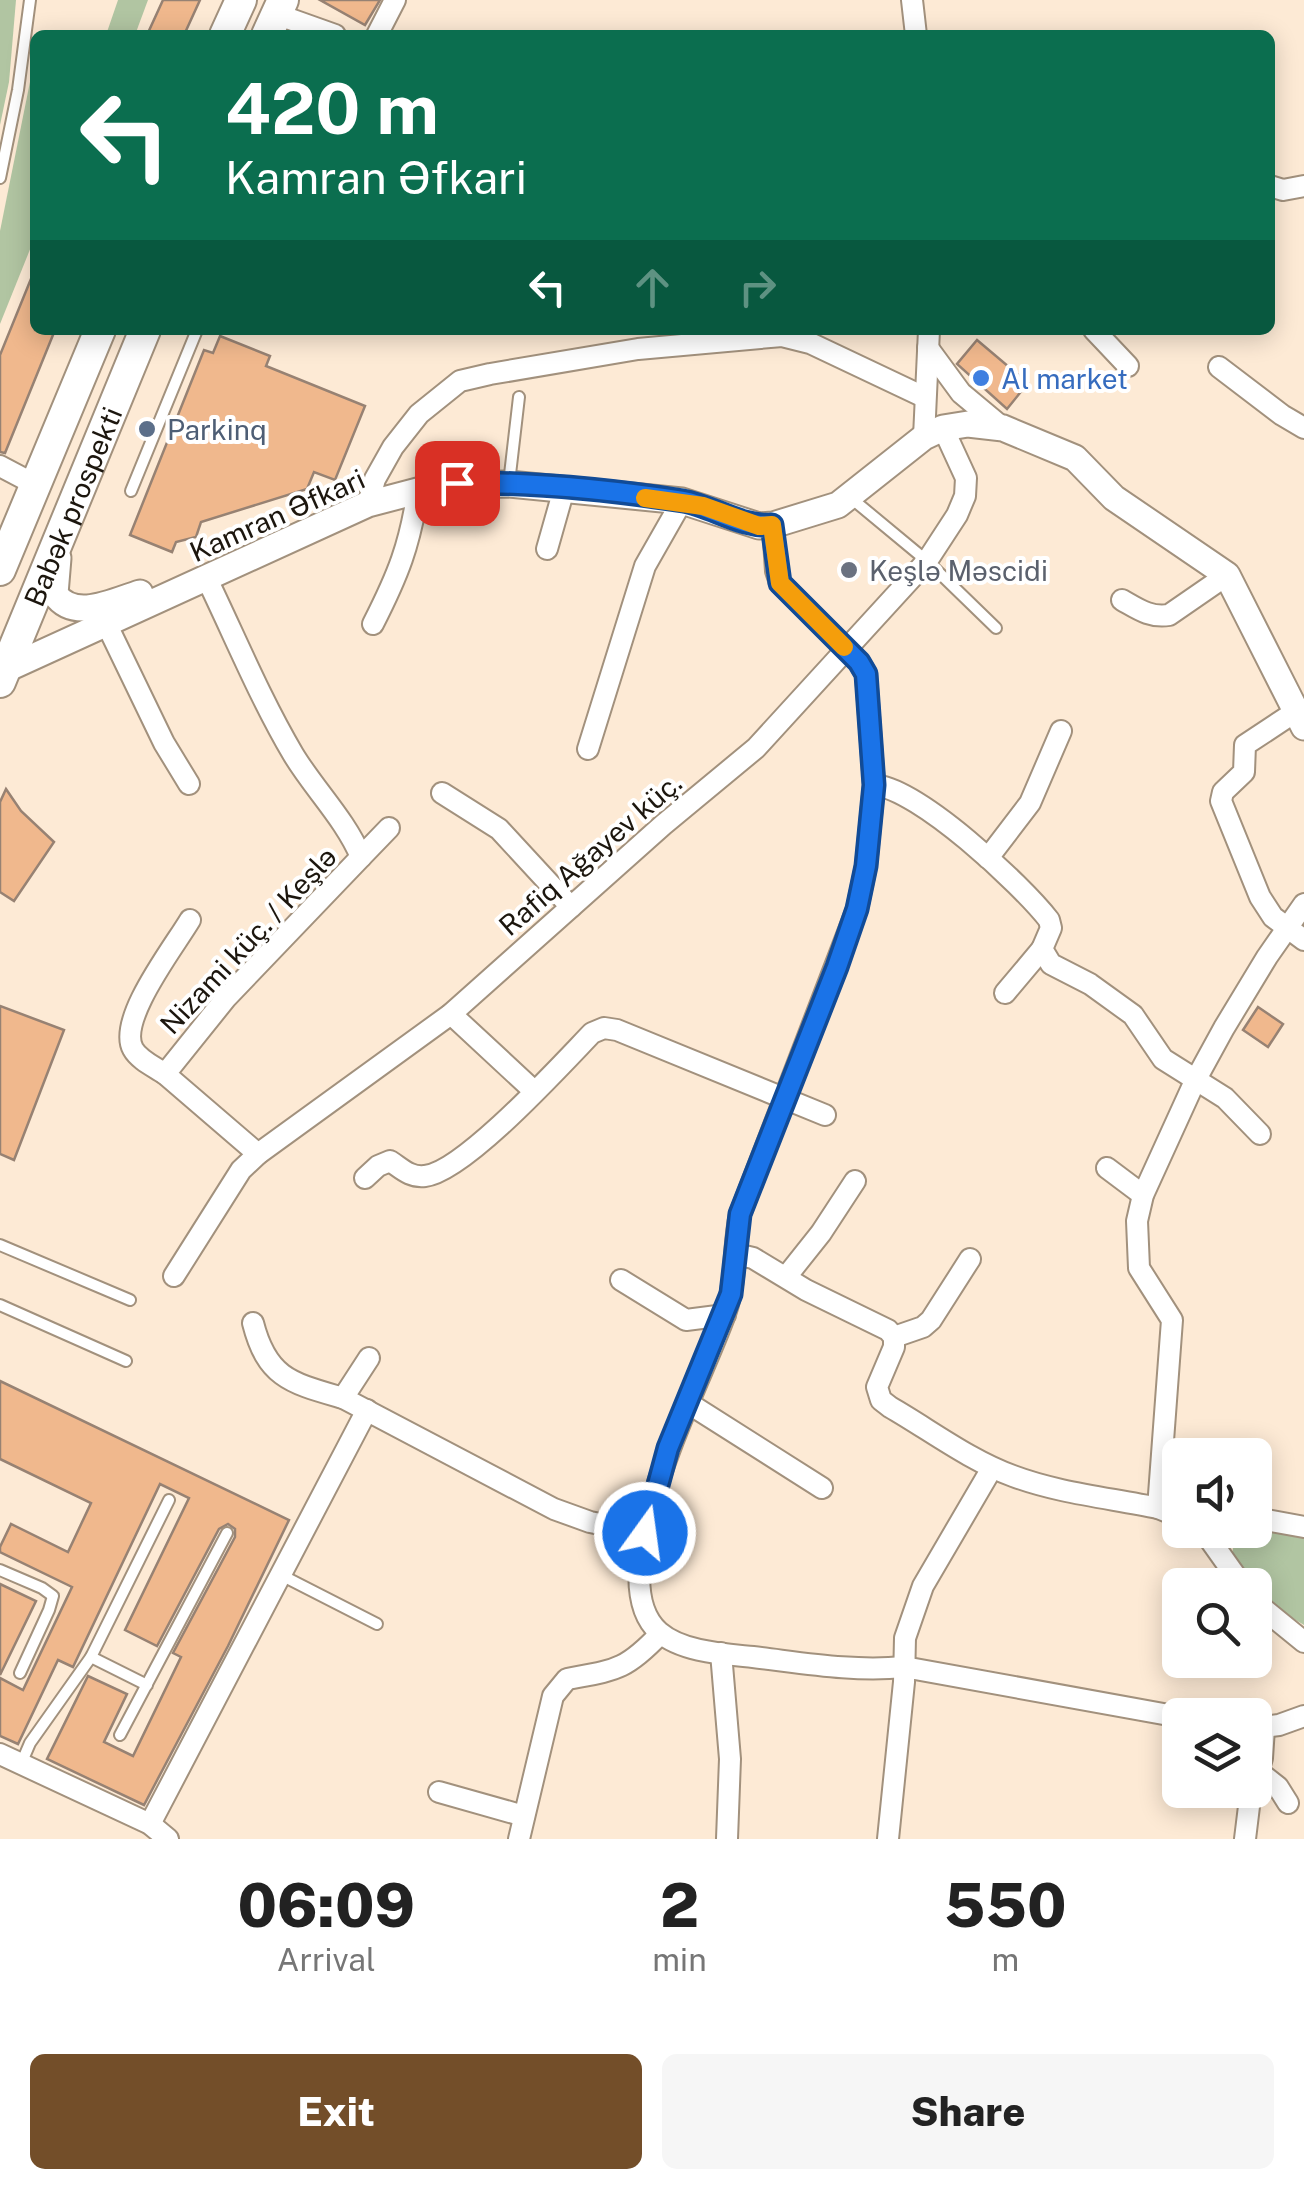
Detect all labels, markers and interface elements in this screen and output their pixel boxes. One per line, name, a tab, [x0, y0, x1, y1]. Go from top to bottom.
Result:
text: 420 m	[225, 67, 439, 150]
icon: left	[60, 70, 190, 200]
text: Kamran Əfkari	[225, 151, 527, 204]
icon: left	[520, 260, 575, 315]
icon: ahead	[625, 260, 680, 315]
icon: right	[730, 260, 785, 315]
place label: Al market	[1001, 362, 1128, 395]
marker: Al market	[970, 367, 992, 389]
street label: Babək prospekti	[17, 402, 128, 611]
place label: Parkinq	[167, 413, 267, 446]
marker: Parkinq	[136, 418, 158, 440]
pin	[415, 441, 500, 526]
icon: arrive	[430, 456, 485, 511]
street label: Kamran Əfkari	[185, 462, 369, 568]
place label: Keşlə Məscidi	[869, 554, 1048, 587]
marker: Keşlə Məscidi	[838, 559, 860, 581]
street label: Rafiq Ağayev küç.	[492, 766, 688, 942]
street label: Nizami küç. / Keşlə	[153, 840, 343, 1040]
map controls	[1162, 1438, 1272, 1808]
button: sound	[1162, 1438, 1272, 1548]
position arrow	[593, 1481, 697, 1585]
button: search	[1162, 1568, 1272, 1678]
button: layers	[1162, 1698, 1272, 1808]
text: 06:09	[237, 1870, 415, 1941]
text: 2	[660, 1870, 699, 1941]
text: 550	[944, 1870, 1067, 1941]
text: Arrival	[277, 1941, 376, 1978]
text: min	[652, 1941, 707, 1978]
text: m	[991, 1941, 1019, 1978]
button: Exit	[30, 2054, 642, 2169]
button: Share	[662, 2054, 1274, 2169]

